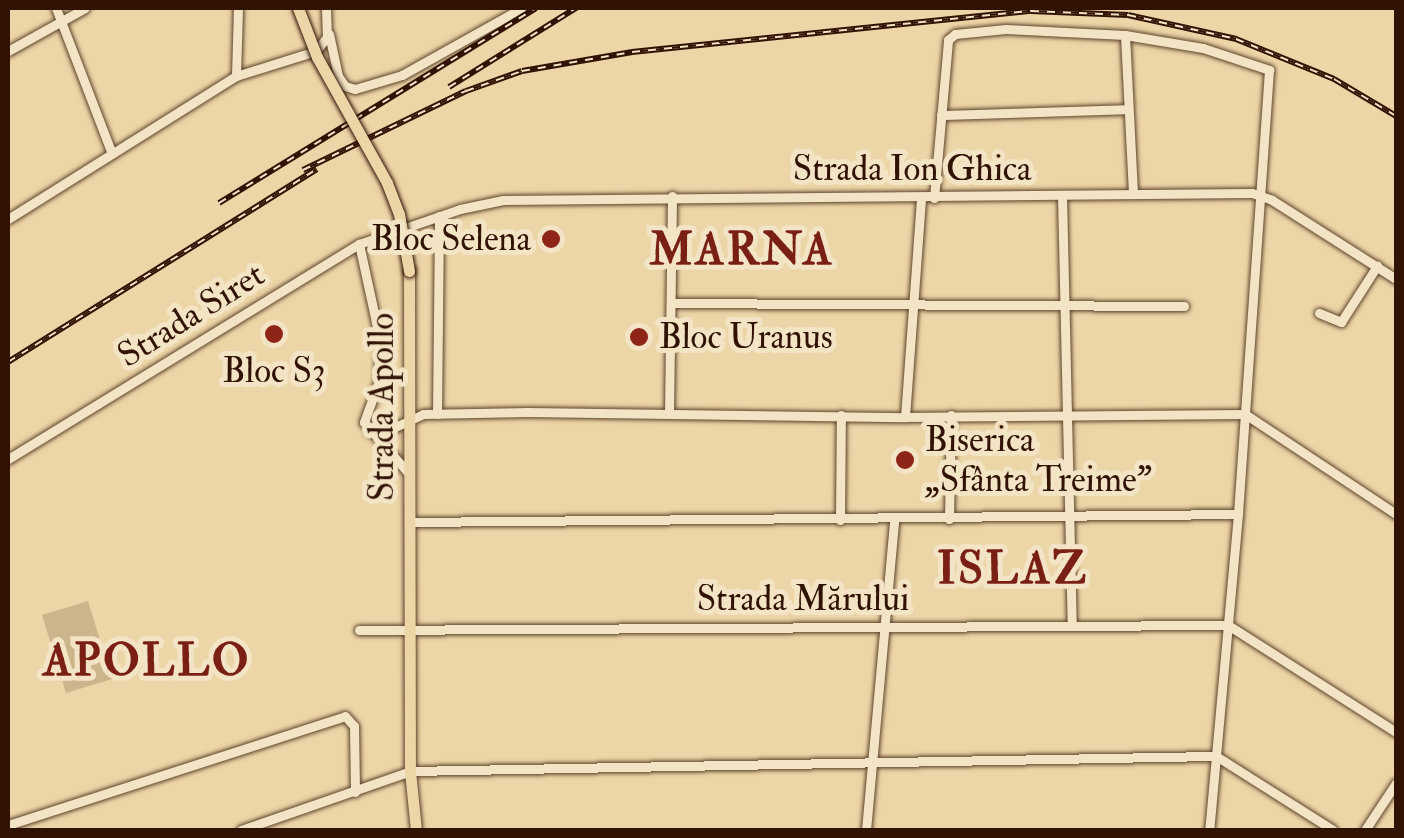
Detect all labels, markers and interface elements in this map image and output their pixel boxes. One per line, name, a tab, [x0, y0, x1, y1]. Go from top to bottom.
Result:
street label: Strada Ion Ghica	[793, 148, 1031, 190]
place label: Bloc Selena	[371, 218, 531, 260]
district label: MARNA	[650, 224, 834, 278]
marker: Bloc Selena	[540, 228, 562, 250]
street label: Strada Siret	[110, 254, 272, 376]
street label: Strada Apollo	[361, 313, 403, 501]
place label: Bloc Uranus	[659, 316, 833, 358]
marker: Bloc S3	[263, 323, 285, 345]
marker: Bloc Uranus	[628, 326, 650, 348]
place label: Bloc S3	[223, 350, 325, 392]
place label: Biserica „Sfânta Treime"	[925, 419, 1152, 501]
marker: Biserica „Sfânta Treime"	[894, 449, 916, 471]
district label: ISLAZ	[937, 543, 1089, 597]
street label: Strada Mărului	[697, 578, 909, 620]
district label: APOLLO	[43, 635, 251, 689]

